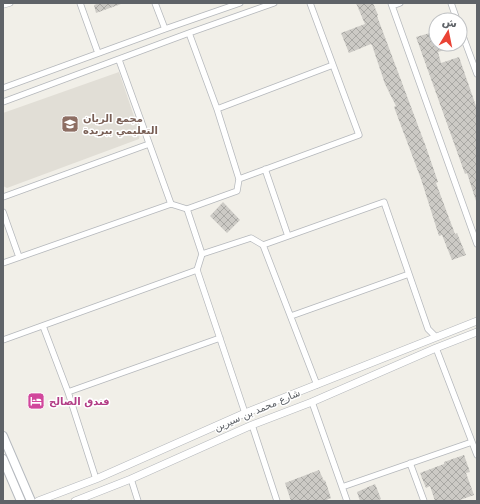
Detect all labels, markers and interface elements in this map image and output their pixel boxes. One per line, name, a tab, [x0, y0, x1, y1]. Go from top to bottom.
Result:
north arrow	[428, 12, 468, 52]
text: ش	[441, 15, 458, 30]
place label: مجمع الريان التعليمي ببريدة	[83, 113, 158, 137]
school or university icon: مجمع الريان التعليمي ببريدة	[60, 114, 80, 134]
street label: شارع محمد بن سيرين	[212, 387, 302, 434]
hotel icon: فندق الصالح	[26, 391, 46, 411]
place label: فندق الصالح	[49, 396, 110, 408]

